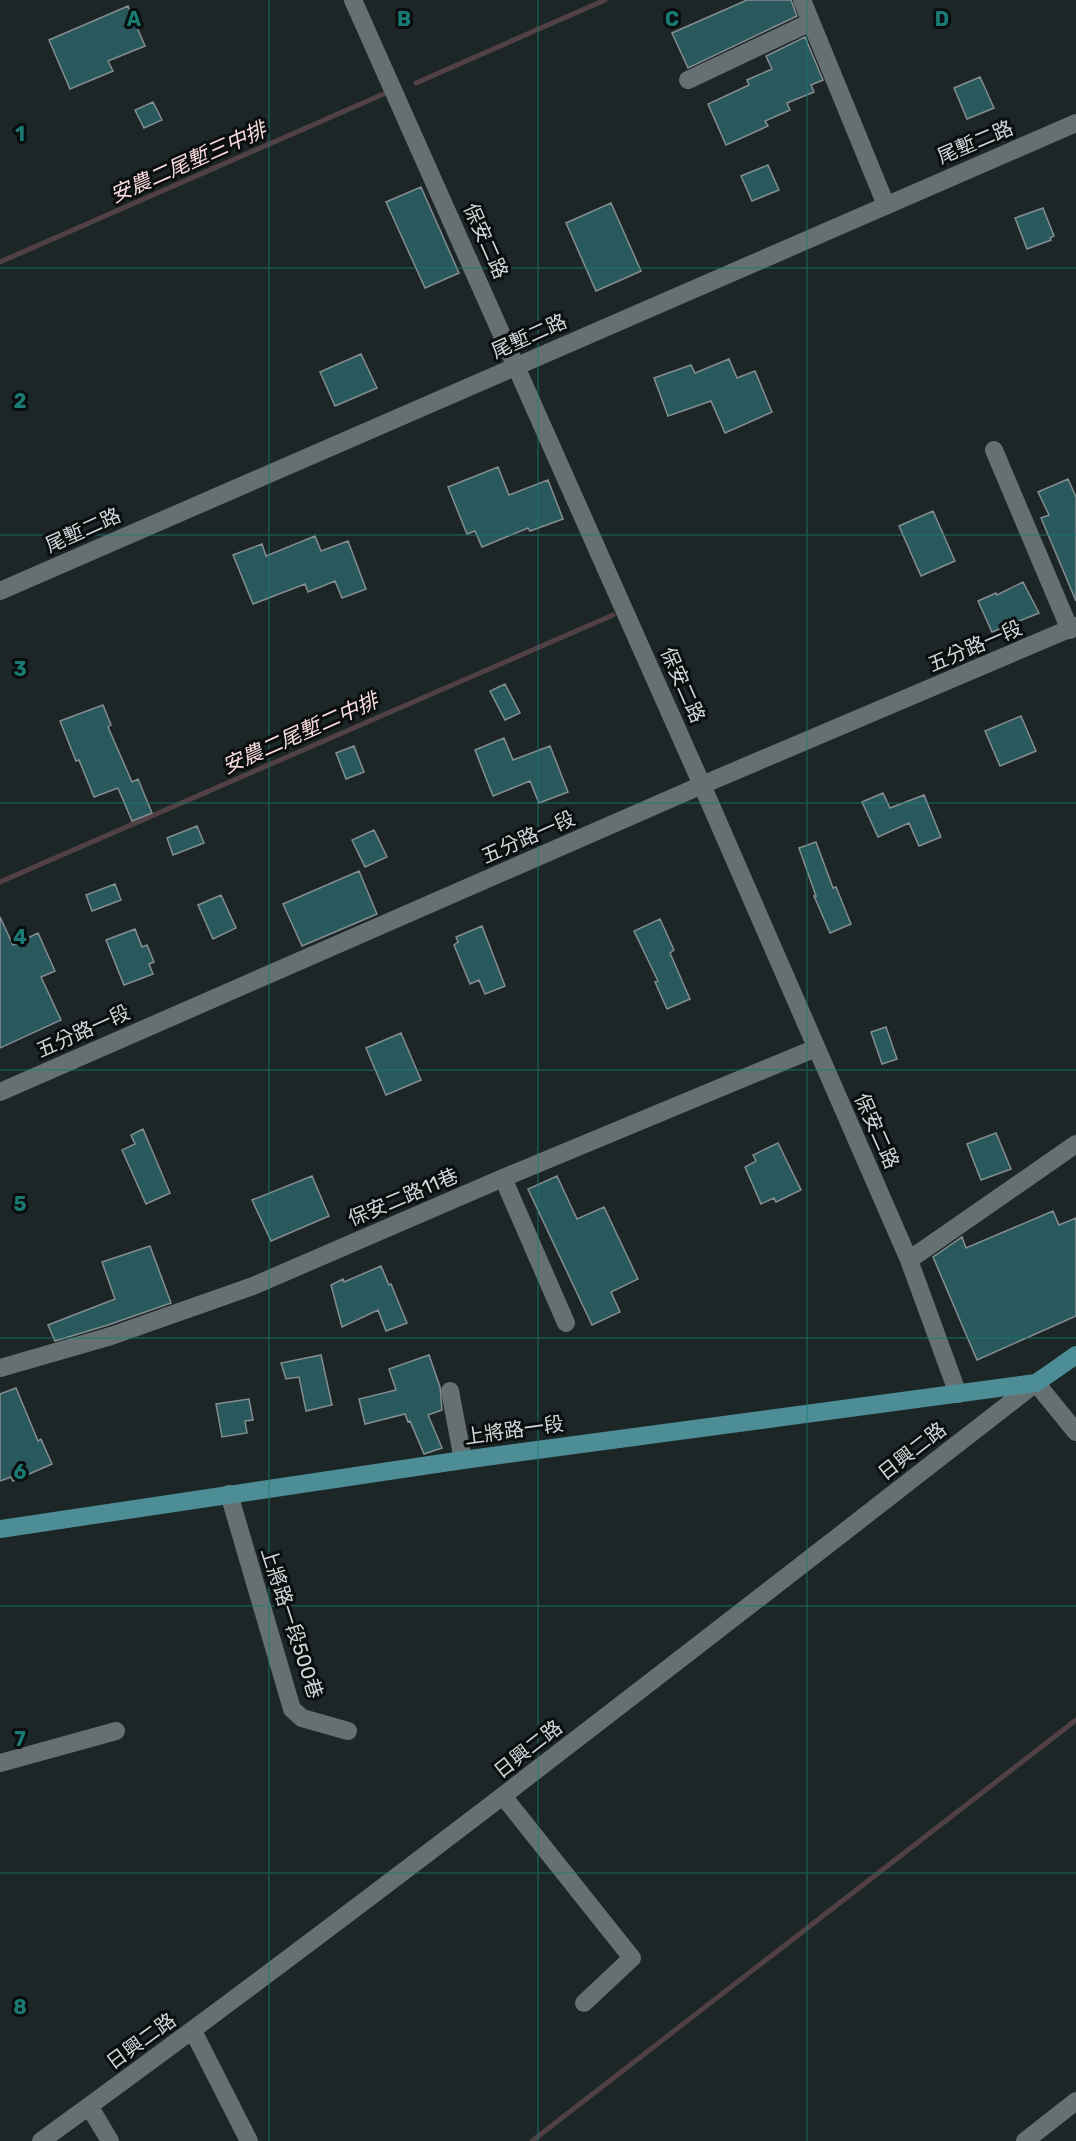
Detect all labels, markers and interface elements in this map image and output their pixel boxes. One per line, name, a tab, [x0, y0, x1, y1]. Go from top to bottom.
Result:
text: A	[127, 7, 142, 31]
text: B	[397, 7, 411, 31]
text: C	[665, 7, 679, 31]
text: D	[935, 7, 949, 31]
water label: 安農二尾塹三中排	[106, 115, 273, 208]
street label: 尾塹二路	[933, 115, 1017, 169]
text: 1	[15, 122, 25, 146]
street label: 保安二路	[459, 200, 513, 282]
street label: 尾塹二路	[488, 309, 570, 363]
text: 2	[14, 389, 27, 413]
street label: 尾塹二路	[42, 503, 124, 557]
street label: 五分路一段	[924, 615, 1026, 677]
street label: 保安二路	[656, 644, 710, 726]
text: 3	[13, 657, 27, 681]
water label: 安農二尾塹二中排	[218, 686, 385, 779]
street label: 五分路一段	[477, 806, 579, 868]
text: 4	[13, 925, 27, 949]
street label: 五分路一段	[32, 1000, 134, 1062]
street label: 保安二路	[850, 1090, 904, 1172]
street label: 保安二路11巷	[344, 1163, 462, 1231]
text: 5	[14, 1192, 27, 1216]
street label: 上將路一段	[463, 1411, 565, 1449]
street label: 日興二路	[873, 1417, 951, 1485]
text: 6	[13, 1460, 27, 1484]
street label: 上將路一段500巷	[256, 1545, 328, 1701]
street label: 日興二路	[489, 1715, 567, 1783]
text: 7	[14, 1727, 26, 1751]
text: 8	[13, 1995, 27, 2019]
street label: 日興二路	[102, 2008, 180, 2074]

